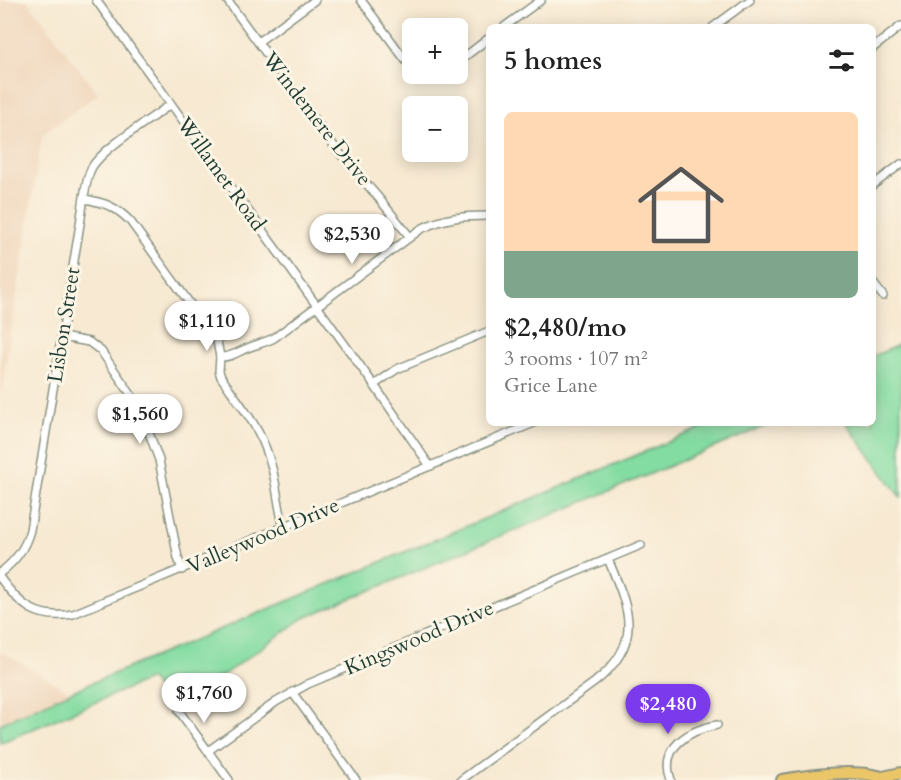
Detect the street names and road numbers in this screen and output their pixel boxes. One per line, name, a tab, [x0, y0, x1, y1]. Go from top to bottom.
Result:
street label: Windemere Drive	[255, 45, 379, 192]
street label: Willamet Road	[169, 110, 272, 237]
street label: Lisbon Street	[41, 265, 87, 385]
street label: Valleywood Drive	[182, 491, 344, 581]
street label: Kingswood Drive	[340, 594, 498, 682]

